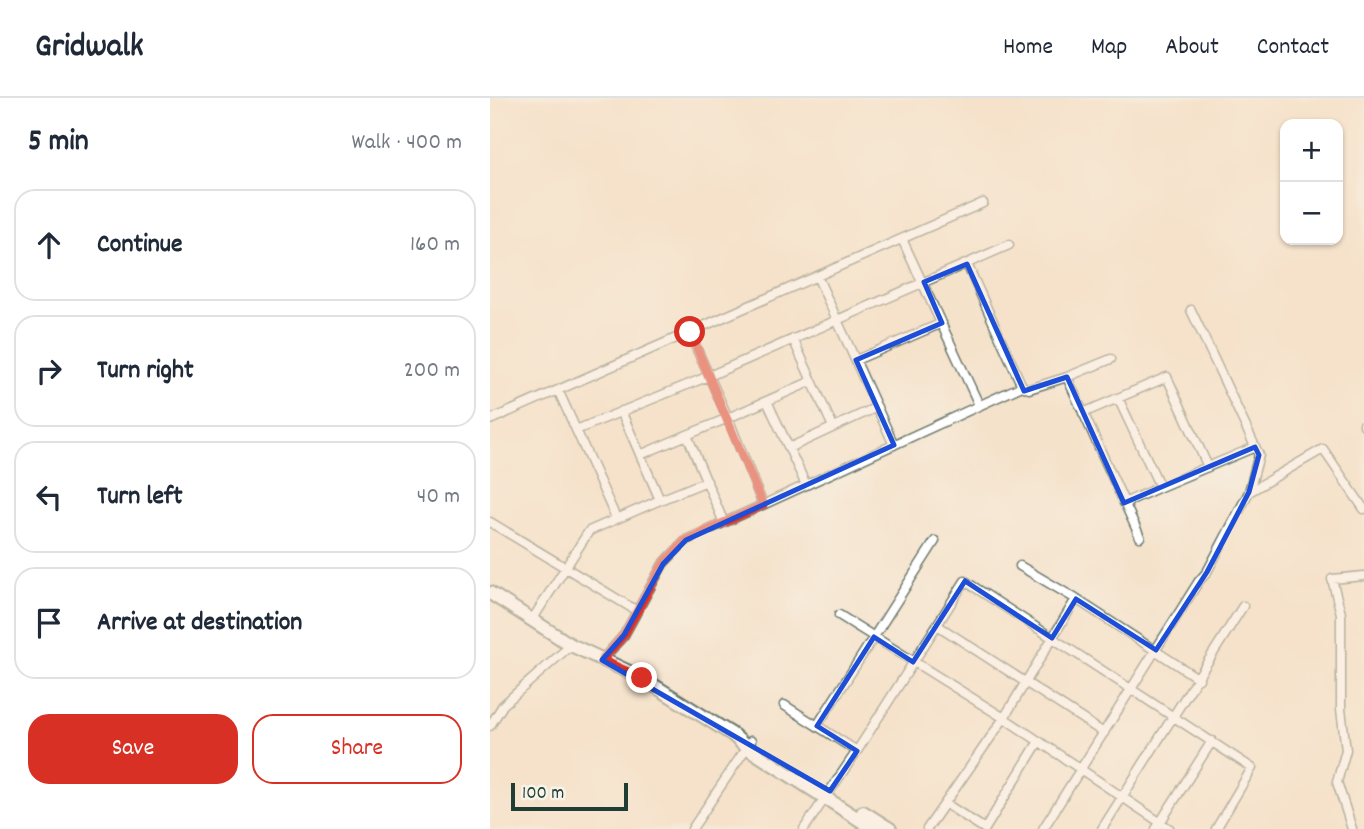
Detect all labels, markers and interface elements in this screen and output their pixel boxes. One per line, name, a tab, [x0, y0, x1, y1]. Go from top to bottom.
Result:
text: Gridwalk	[35, 25, 144, 72]
text: Home	[1003, 31, 1053, 65]
text: Map	[1091, 31, 1127, 65]
text: About	[1165, 31, 1219, 65]
text: Contact	[1257, 31, 1329, 65]
map controls	[1280, 119, 1343, 245]
button: +	[1280, 119, 1343, 182]
text: 5 min	[28, 122, 89, 165]
text: Walk · 400 m	[352, 127, 462, 160]
button: −	[1280, 182, 1343, 245]
icon: ahead	[30, 226, 68, 264]
text: Continue	[97, 227, 182, 264]
text: 160 m	[410, 229, 460, 262]
route start	[674, 316, 705, 347]
icon: right	[30, 352, 68, 390]
text: Turn right	[97, 353, 194, 390]
text: 200 m	[404, 355, 460, 388]
icon: left	[30, 478, 68, 516]
text: Turn left	[97, 479, 183, 516]
text: 40 m	[417, 481, 460, 514]
icon: arrive	[30, 604, 68, 642]
text: Arrive at destination	[97, 605, 302, 642]
route end	[626, 662, 657, 693]
button: Save	[28, 714, 238, 784]
button: Share	[252, 714, 462, 784]
scale bar	[511, 780, 628, 812]
text: 100 m	[522, 781, 564, 808]

